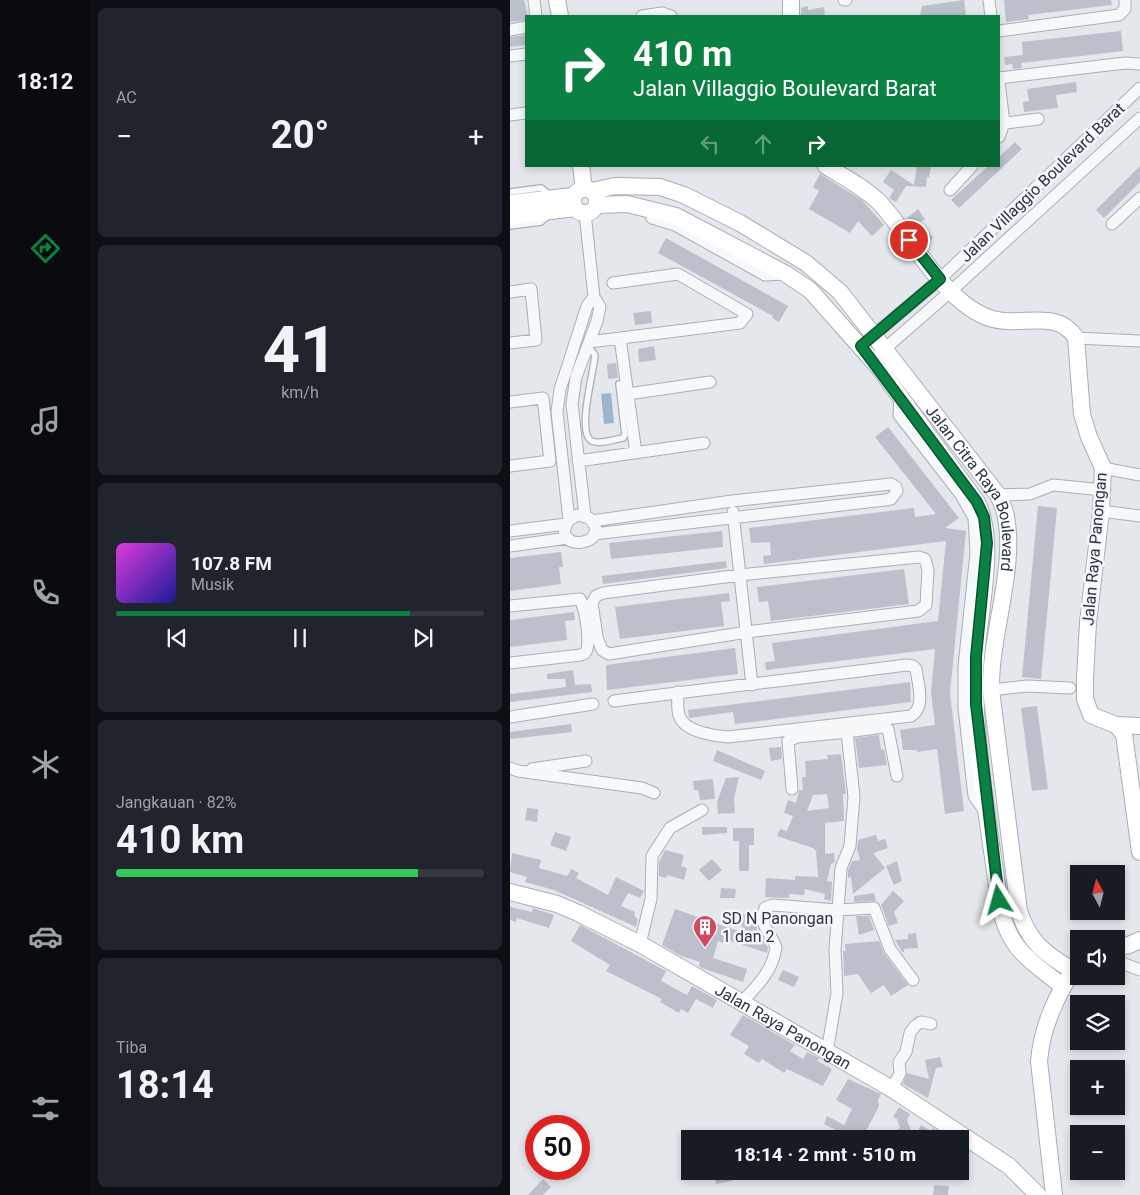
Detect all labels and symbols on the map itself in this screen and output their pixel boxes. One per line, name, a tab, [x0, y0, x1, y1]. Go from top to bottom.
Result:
street label: Jalan Villaggio Boulevard Barat	[956, 99, 1128, 266]
pin	[888, 219, 930, 261]
street label: Jalan Citra Raya Boulevard	[922, 402, 1017, 572]
street label: Jalan Raya Panongan	[1078, 472, 1111, 626]
north arrow	[1070, 865, 1125, 920]
position arrow	[972, 873, 1024, 925]
place label: SD N Panongan 1 dan 2	[722, 909, 833, 946]
building icon: SD N Panongan 1 dan 2	[692, 914, 718, 948]
street label: Jalan Raya Panongan	[712, 980, 854, 1073]
speed limit sign: 50	[525, 1115, 590, 1180]

